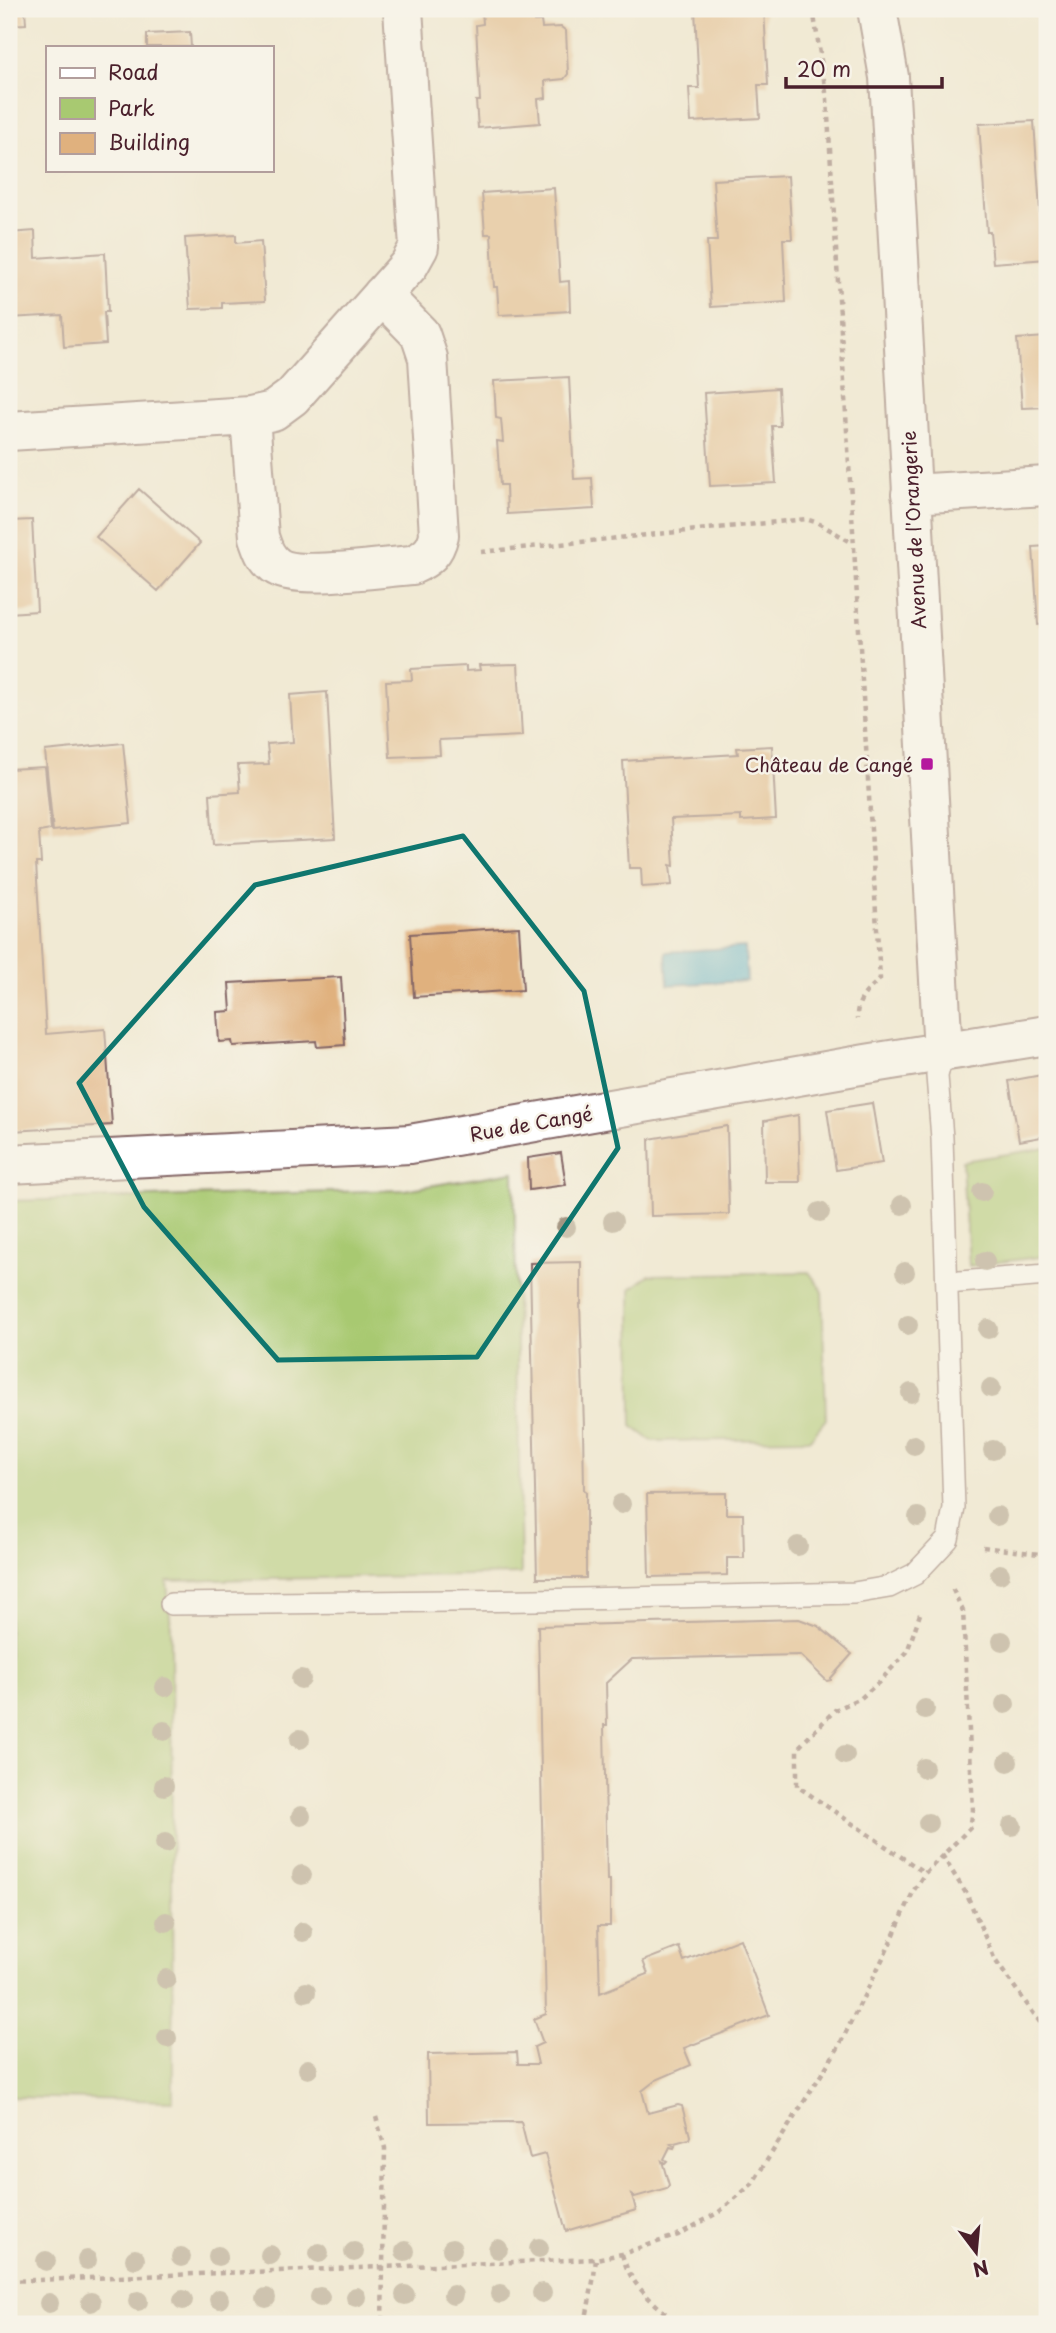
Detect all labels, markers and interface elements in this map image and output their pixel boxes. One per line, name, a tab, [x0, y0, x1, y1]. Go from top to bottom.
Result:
legend	[46, 46, 273, 172]
scale bar	[786, 46, 942, 90]
text: 20 m	[797, 52, 851, 84]
text: Road	[108, 55, 159, 87]
text: Park	[108, 91, 155, 123]
text: Building	[108, 125, 190, 157]
street label: Avenue de l'Orangerie	[894, 430, 932, 630]
place label: Château de Cangé	[745, 750, 913, 778]
marker: Château de Cangé	[919, 756, 935, 772]
street label: Rue de Cangé	[467, 1098, 595, 1148]
north arrow	[940, 2218, 1010, 2288]
text: N	[970, 2254, 992, 2285]

